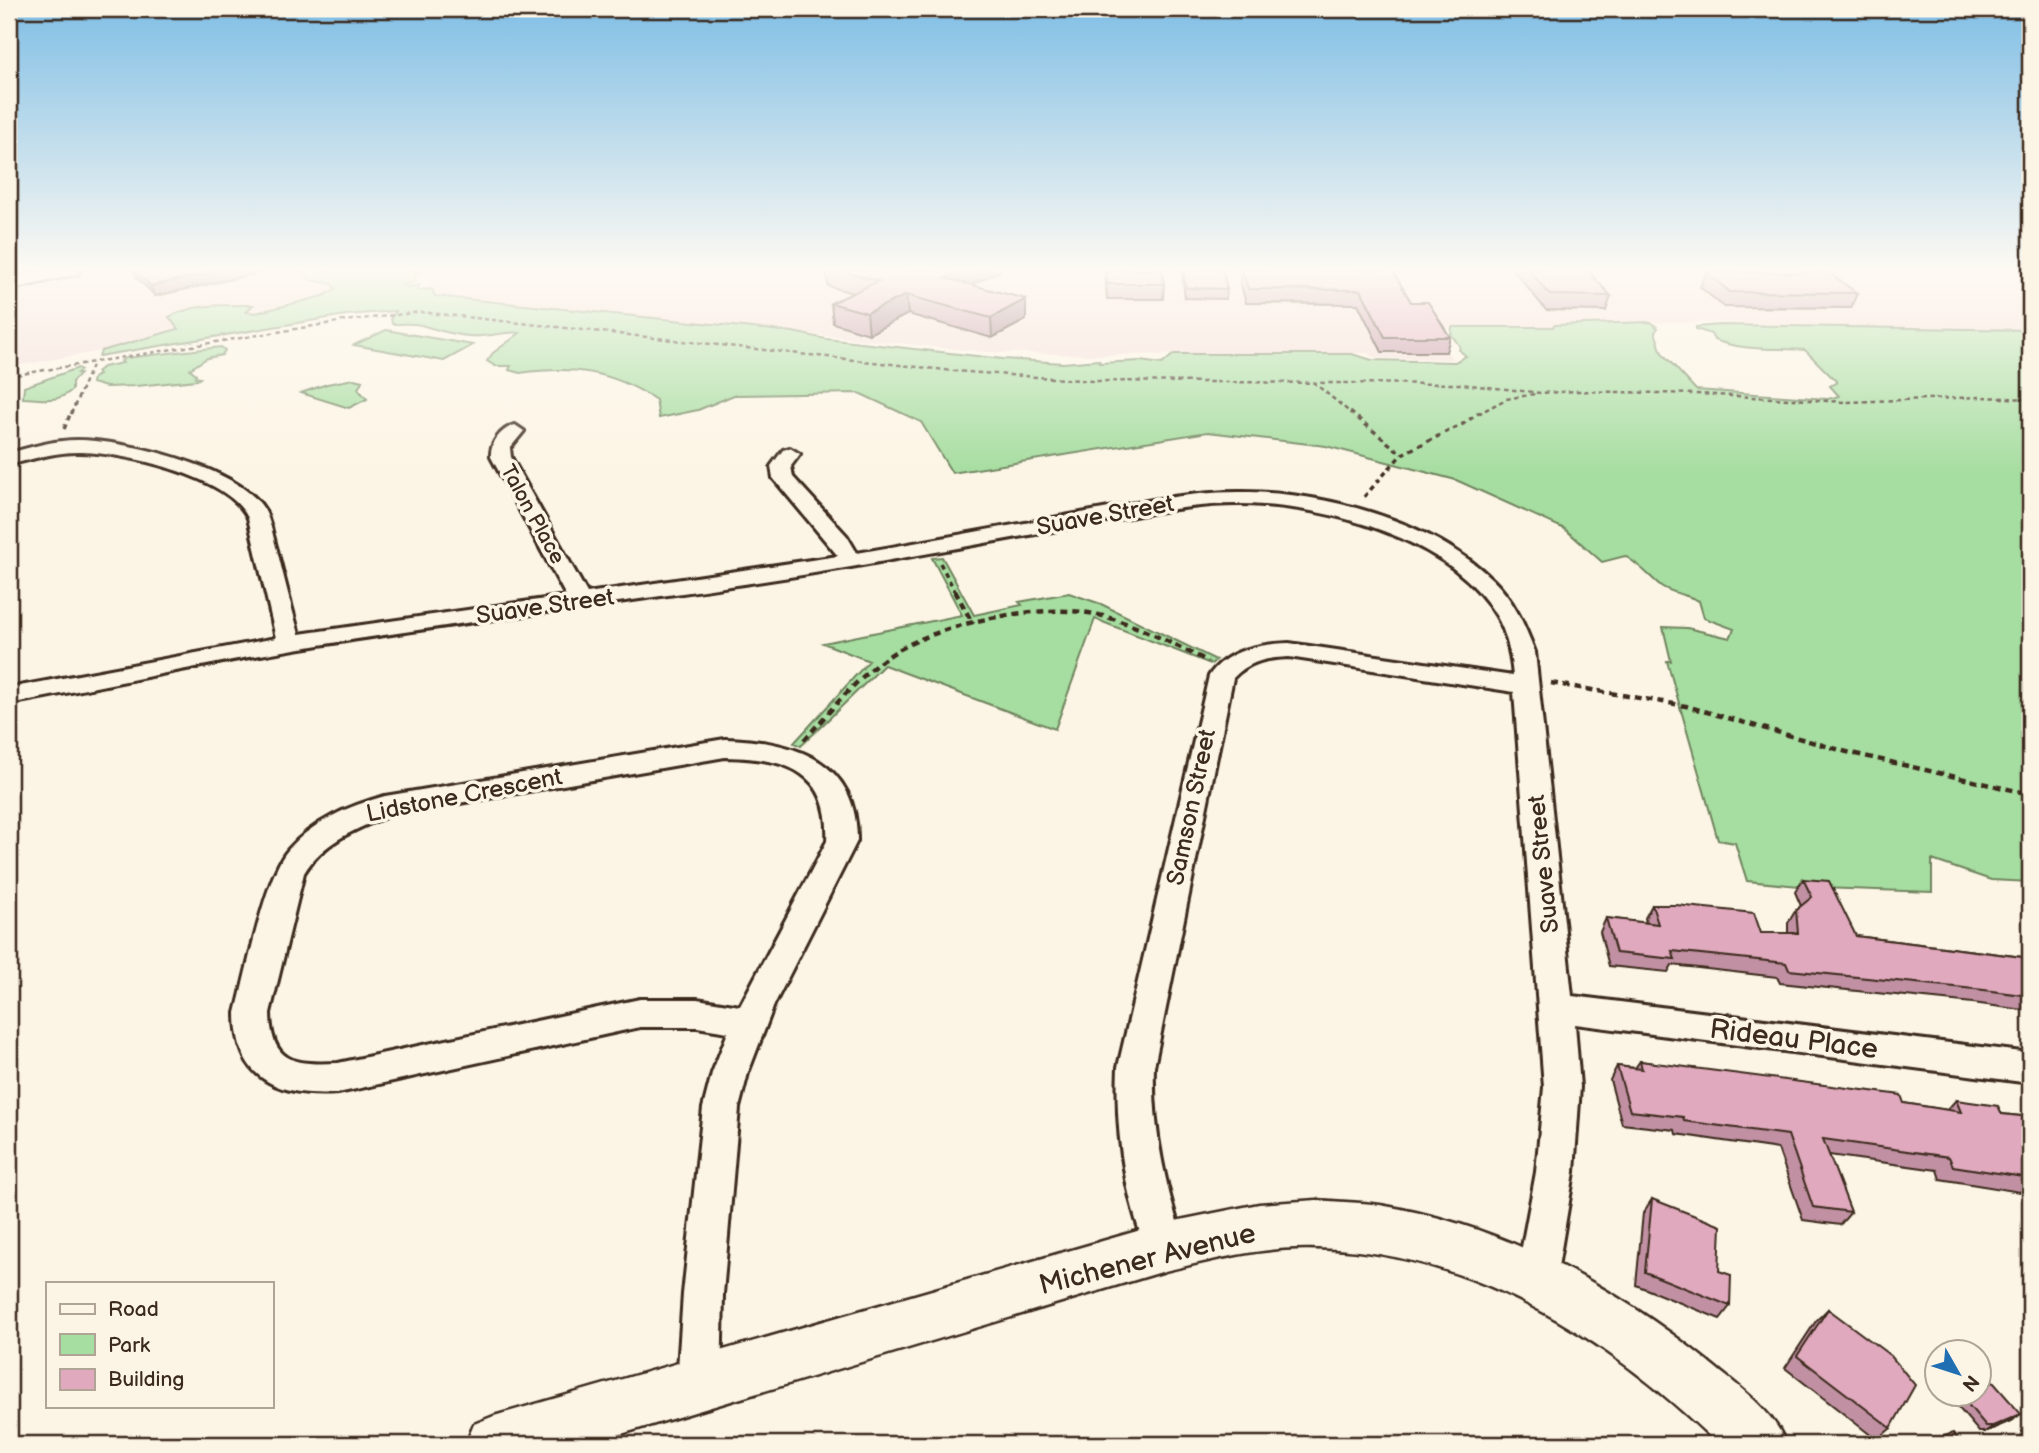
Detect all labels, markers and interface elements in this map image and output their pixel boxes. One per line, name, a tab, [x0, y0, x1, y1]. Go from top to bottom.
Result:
street label: Talon Place	[495, 460, 570, 568]
street label: Suave Street	[1034, 489, 1177, 542]
street label: Suave Street	[474, 582, 616, 631]
street label: Samson Street	[1161, 726, 1222, 888]
street label: Lidstone Crescent	[364, 762, 565, 829]
street label: Suave Street	[1522, 793, 1565, 935]
street label: Rideau Place	[1708, 1013, 1880, 1066]
street label: Michener Avenue	[1036, 1217, 1259, 1302]
legend	[46, 1282, 273, 1408]
text: Road	[108, 1297, 159, 1322]
text: Park	[108, 1333, 151, 1358]
north arrow	[1924, 1338, 1994, 1408]
text: Building	[108, 1367, 184, 1392]
text: N	[1957, 1370, 1983, 1396]

